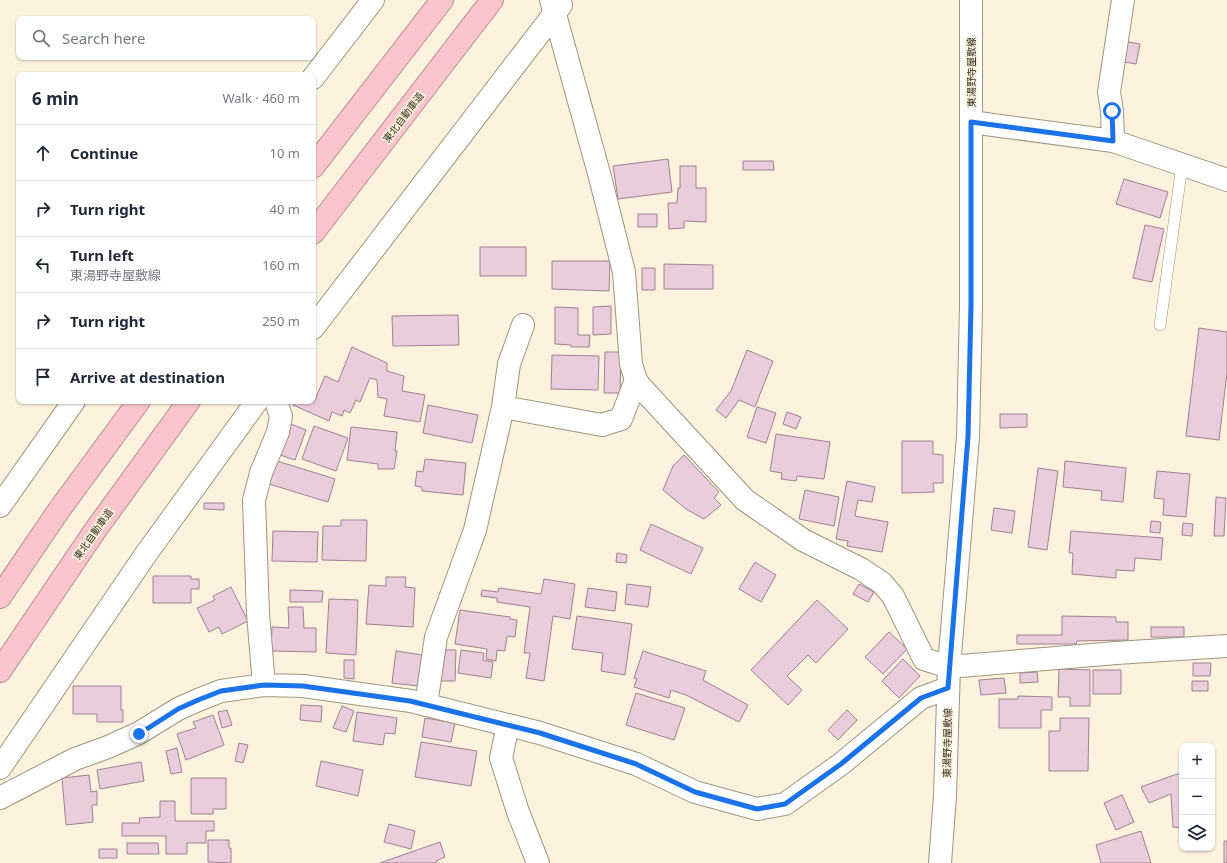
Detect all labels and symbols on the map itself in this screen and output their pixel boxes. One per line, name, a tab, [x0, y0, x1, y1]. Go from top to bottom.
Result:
street label: 東湯野寺屋敷線	[964, 37, 978, 107]
street label: 東北自動車道	[379, 89, 427, 145]
route start	[1103, 102, 1121, 120]
street label: 東北自動車道	[70, 505, 116, 563]
street label: 東湯野寺屋敷線	[939, 708, 955, 778]
route end	[130, 725, 148, 743]

